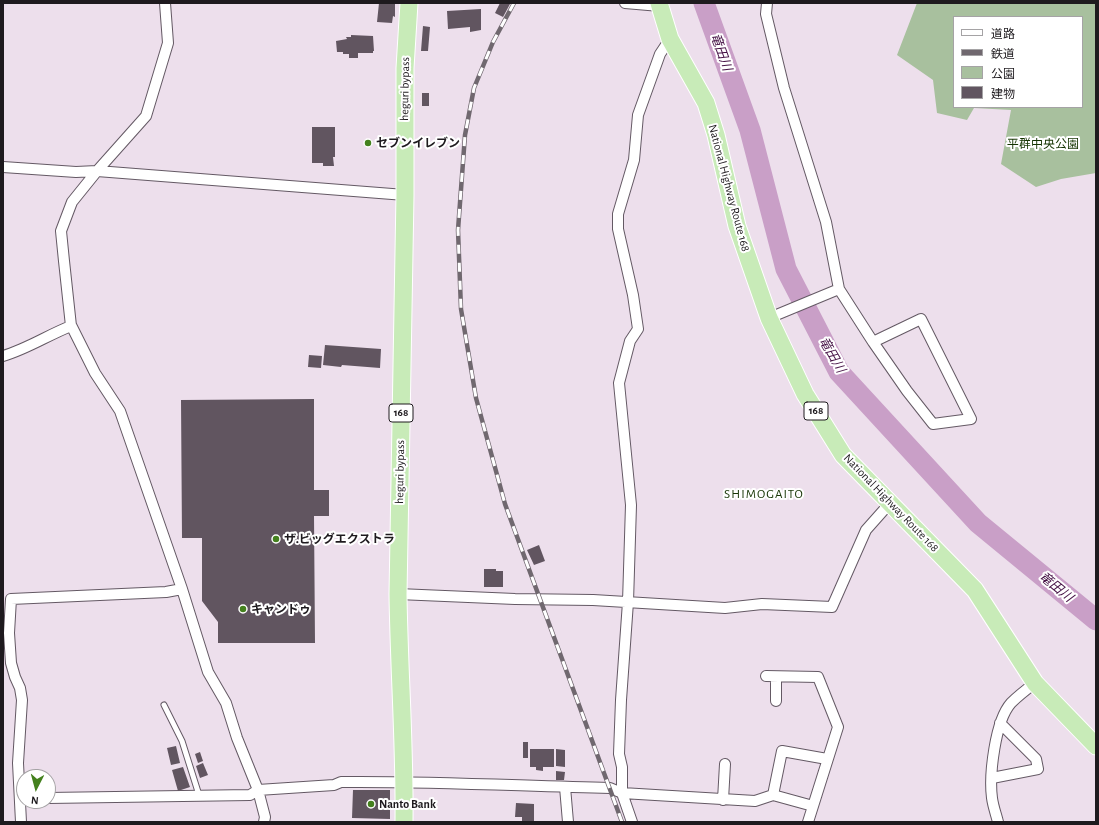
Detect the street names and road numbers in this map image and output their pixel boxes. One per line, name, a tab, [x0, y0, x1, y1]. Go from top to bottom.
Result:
street label: heguri bypass	[397, 57, 413, 121]
street label: National Highway Route 168	[705, 123, 753, 253]
road number: 168	[804, 402, 828, 420]
road number: 168	[389, 404, 413, 422]
street label: heguri bypass	[392, 440, 408, 504]
street label: National Highway Route 168	[840, 451, 942, 555]

